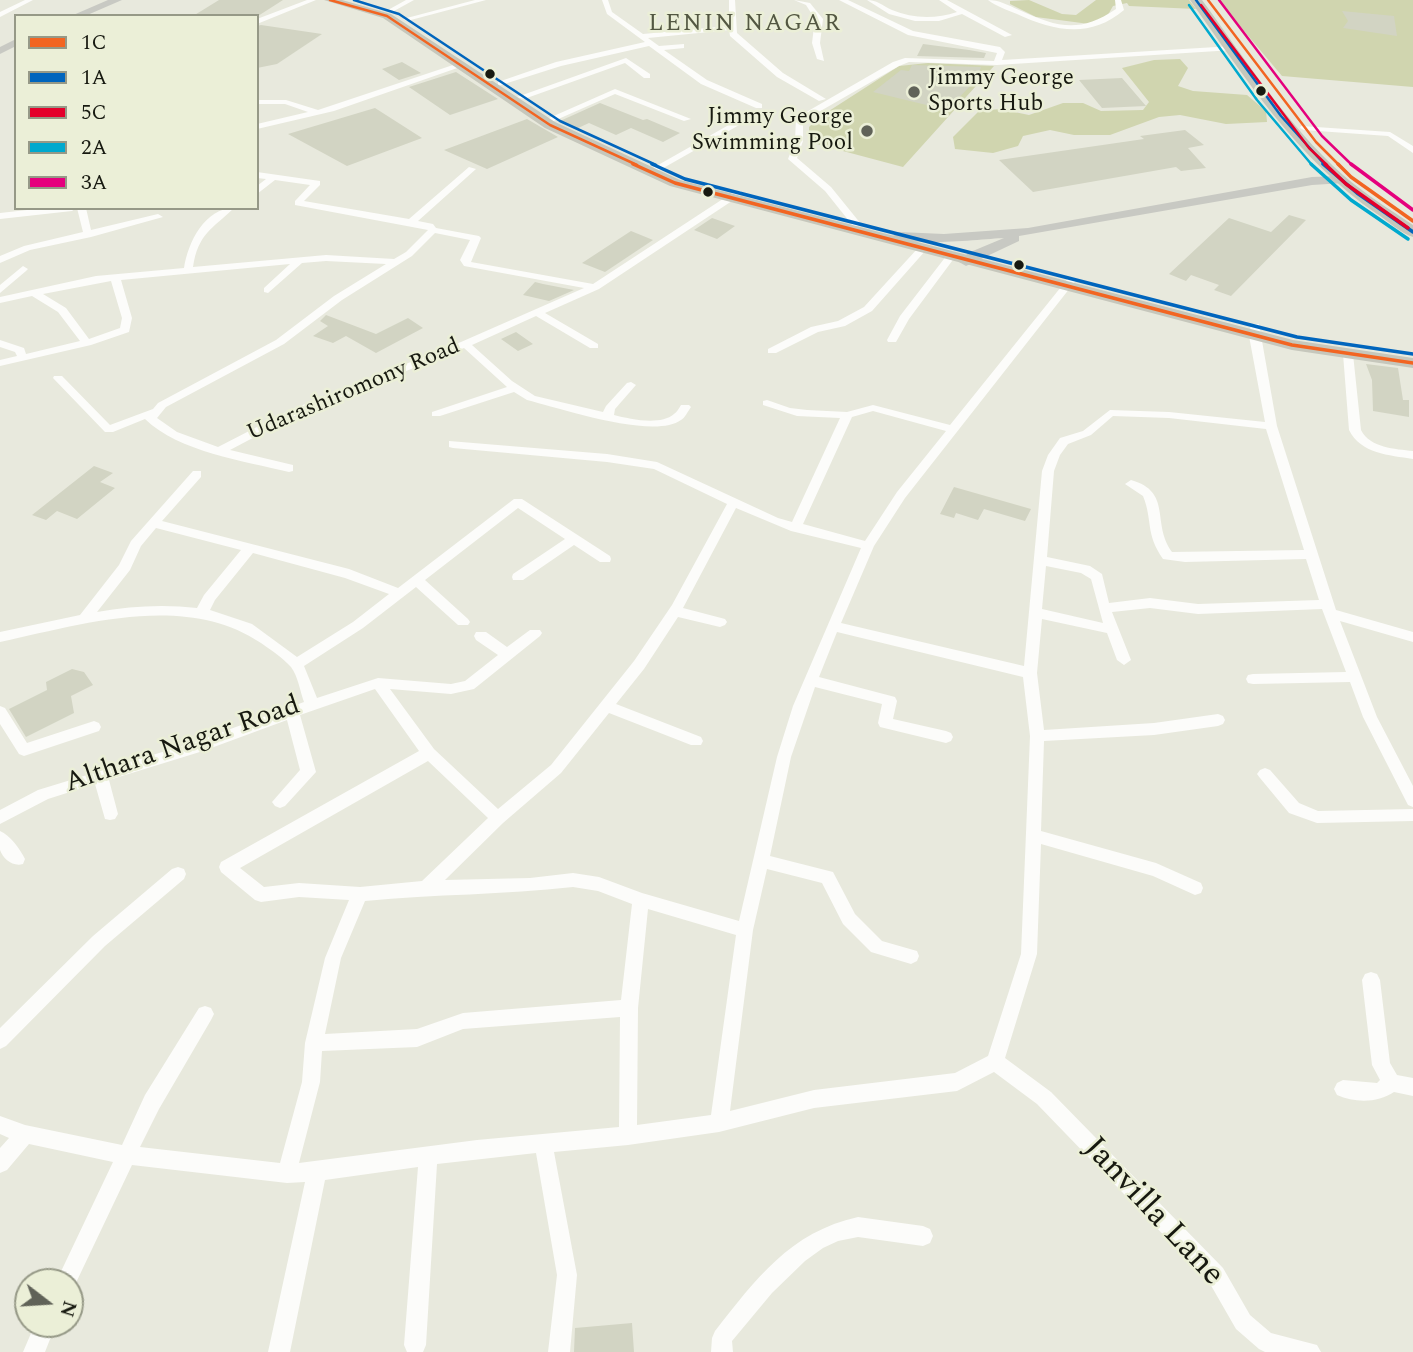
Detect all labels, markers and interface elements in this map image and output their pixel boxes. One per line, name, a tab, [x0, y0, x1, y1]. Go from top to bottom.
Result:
district label: LENIN NAGAR	[650, 11, 840, 39]
legend	[14, 14, 259, 210]
text: 1C	[81, 27, 107, 59]
text: 1A	[81, 62, 107, 94]
place label: Jimmy George Sports Hub	[928, 65, 1074, 119]
unlabelled marker	[483, 67, 497, 81]
marker: Jimmy George Sports Hub	[906, 84, 922, 100]
unlabelled marker	[1254, 84, 1268, 98]
text: 5C	[81, 97, 107, 129]
place label: Jimmy George Swimming Pool	[692, 104, 853, 158]
marker: Jimmy George Swimming Pool	[859, 123, 875, 139]
text: 2A	[81, 132, 107, 164]
text: 3A	[81, 167, 107, 199]
unlabelled marker	[701, 185, 715, 199]
unlabelled marker	[1012, 258, 1026, 272]
street label: Udarashiromony Road	[243, 334, 465, 448]
street label: Althara Nagar Road	[61, 690, 305, 802]
street label: Janvilla Lane	[1073, 1130, 1231, 1296]
north arrow	[14, 1268, 84, 1338]
text: N	[52, 1297, 84, 1320]

